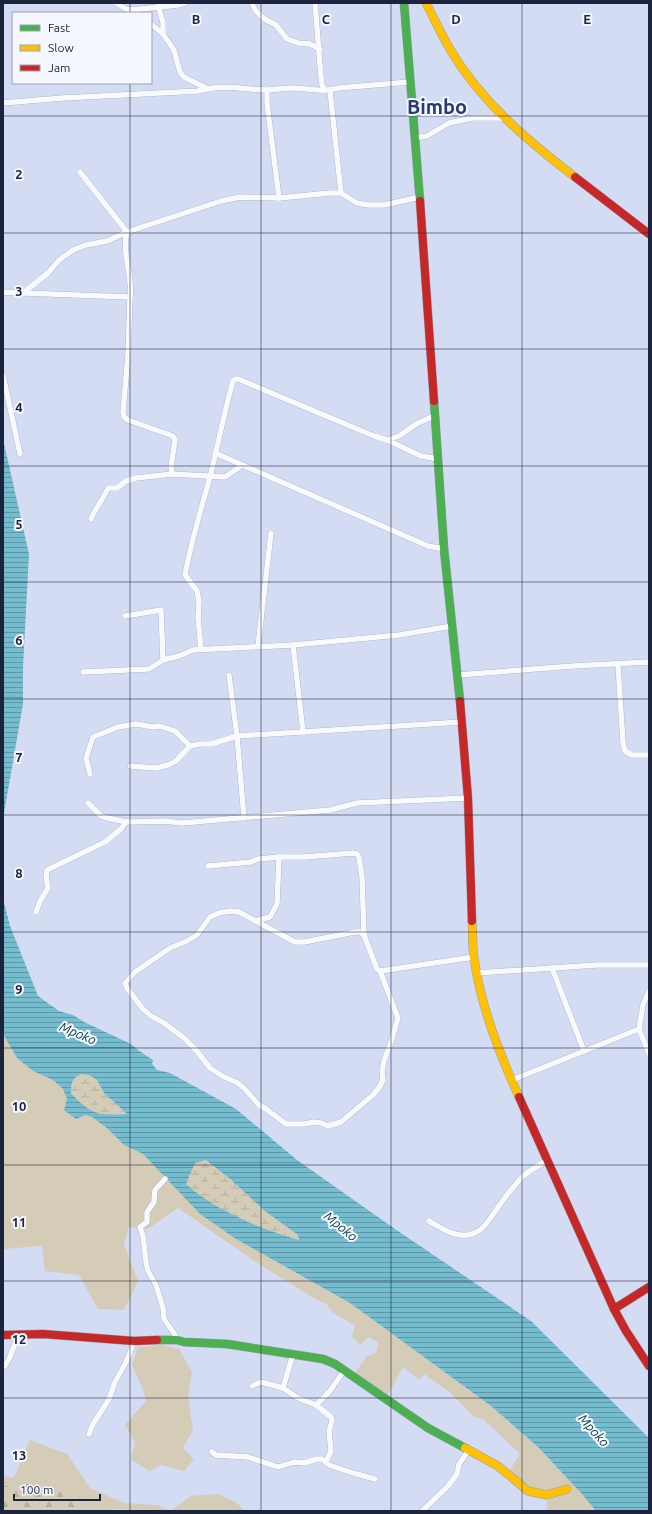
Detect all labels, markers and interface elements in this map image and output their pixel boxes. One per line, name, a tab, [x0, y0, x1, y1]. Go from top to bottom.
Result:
legend	[12, 12, 152, 84]
text: B	[192, 12, 201, 26]
text: C	[322, 12, 331, 26]
text: D	[451, 12, 461, 26]
text: E	[583, 12, 591, 26]
text: Fast	[48, 21, 70, 34]
text: Slow	[48, 41, 74, 54]
text: Jam	[48, 61, 70, 74]
district label: Bimbo	[407, 95, 467, 118]
text: 2	[15, 167, 23, 181]
text: 3	[15, 284, 23, 298]
text: 4	[15, 400, 23, 414]
text: 5	[15, 517, 23, 531]
text: 6	[15, 633, 23, 647]
text: 7	[15, 750, 23, 764]
text: 8	[15, 866, 23, 880]
text: 9	[15, 982, 23, 996]
water label: Mpoko	[58, 1019, 98, 1047]
text: 10	[12, 1099, 26, 1113]
water label: Mpoko	[322, 1208, 360, 1244]
text: 11	[12, 1215, 26, 1229]
text: 12	[12, 1332, 26, 1346]
water label: Mpoko	[576, 1411, 612, 1449]
text: 13	[12, 1448, 26, 1462]
scale bar	[14, 1476, 100, 1502]
text: 100 m	[20, 1483, 53, 1496]

